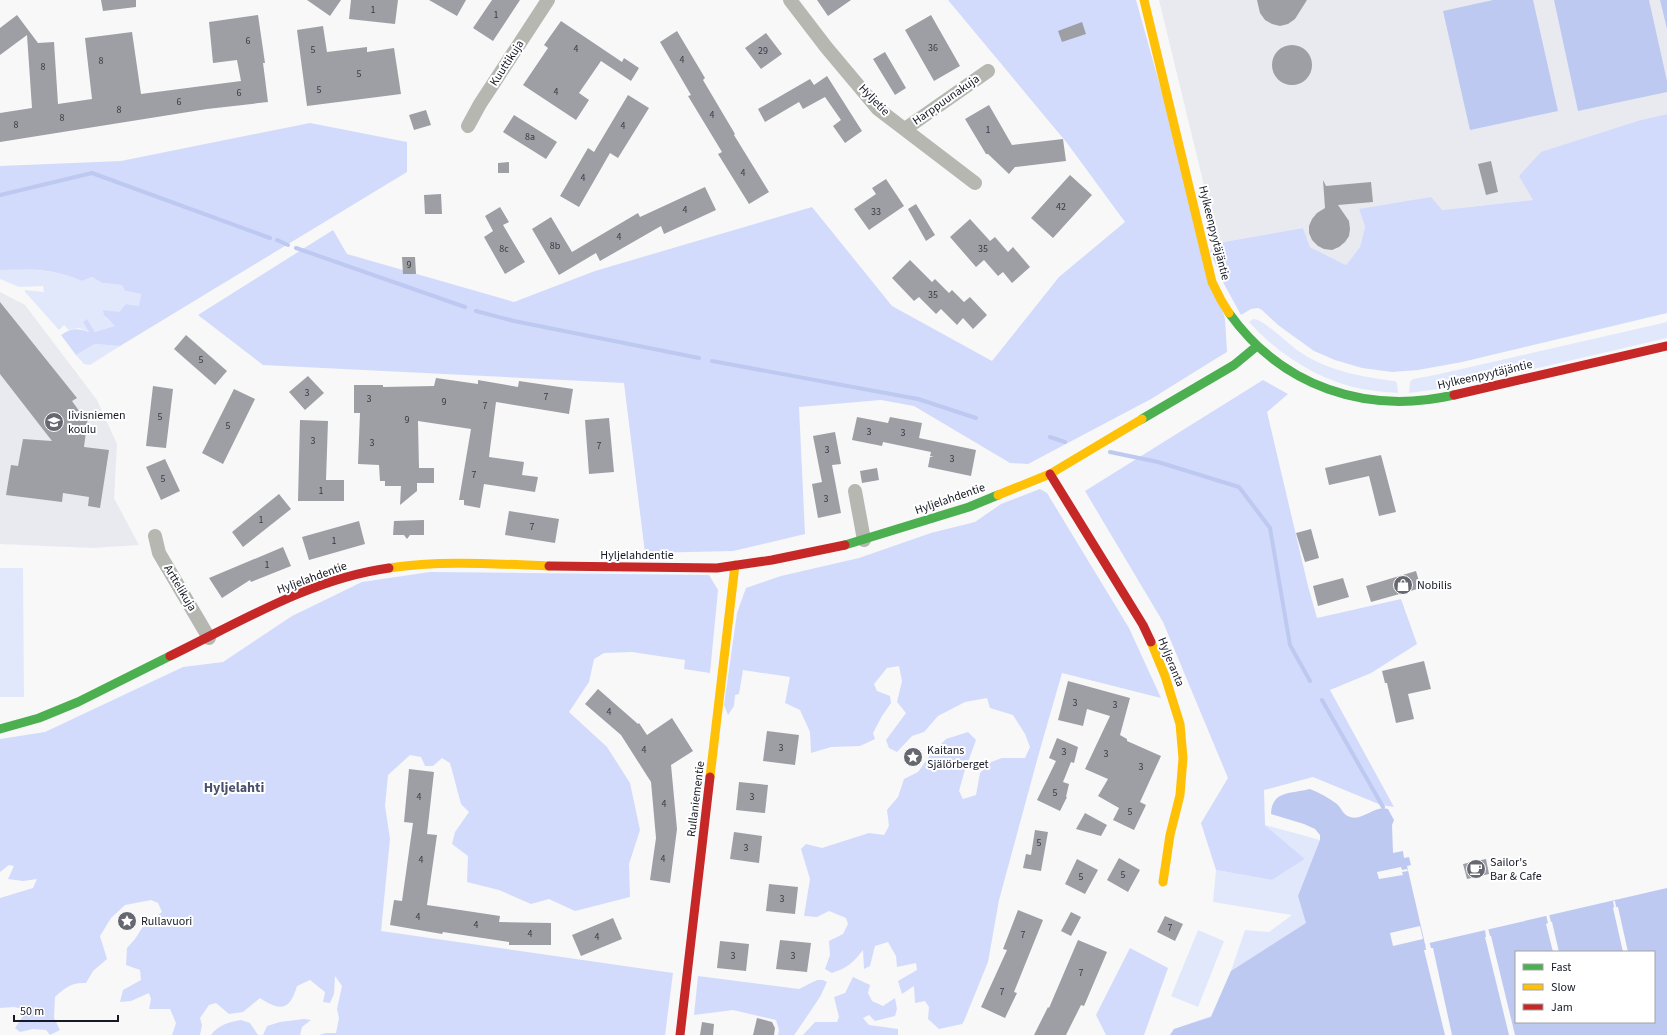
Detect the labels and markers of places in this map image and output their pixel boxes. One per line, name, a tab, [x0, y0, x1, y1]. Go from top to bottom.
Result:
place label: Iivisniemen koulu	[68, 407, 126, 438]
school or university icon: Iivisniemen koulu	[43, 411, 65, 433]
shop icon: Nobilis	[1392, 574, 1414, 596]
place label: Nobilis	[1417, 577, 1452, 594]
place label: Kaitans Själörberget	[927, 742, 989, 773]
place icon: Kaitans Själörberget	[902, 746, 924, 768]
place label: Sailor's Bar & Cafe	[1490, 854, 1542, 885]
cafe icon: Sailor's Bar & Cafe	[1465, 858, 1487, 880]
place icon: Rullavuori	[116, 910, 138, 932]
place label: Rullavuori	[141, 913, 192, 930]

